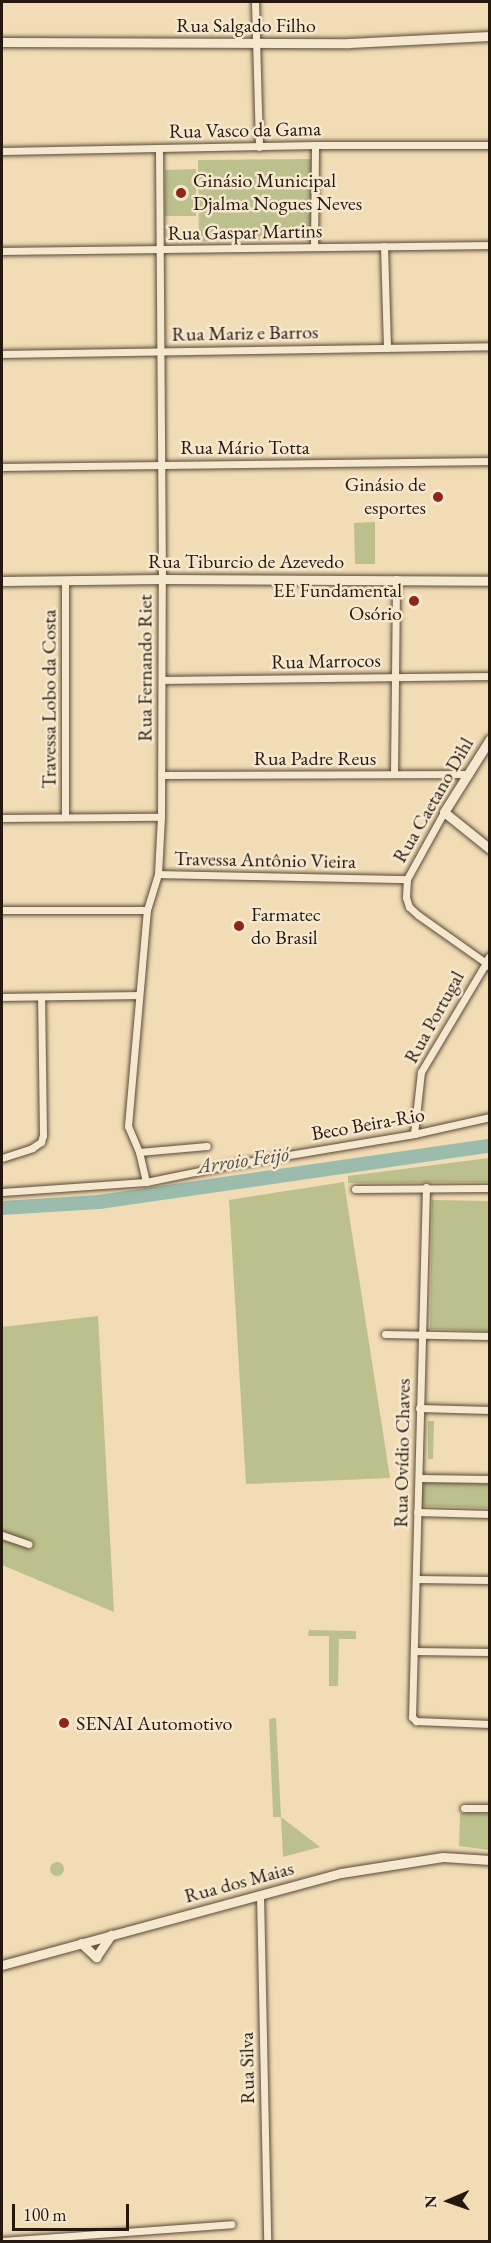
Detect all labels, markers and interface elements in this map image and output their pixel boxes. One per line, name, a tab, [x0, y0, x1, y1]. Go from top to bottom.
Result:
street label: Rua Salgado Filho	[176, 13, 316, 37]
street label: Rua Vasco da Gama	[169, 117, 321, 143]
place label: Ginásio Municipal Djalma Nogues Neves	[193, 169, 362, 216]
marker: Ginásio Municipal Djalma Nogues Neves	[174, 186, 188, 200]
street label: Rua Gaspar Martins	[167, 219, 323, 245]
street label: Rua Mariz e Barros	[171, 320, 319, 346]
street label: Rua Mário Totta	[180, 435, 310, 459]
place label: Ginásio de esportes	[345, 473, 426, 520]
marker: Ginásio de esportes	[431, 490, 445, 504]
street label: Rua Tiburcio de Azevedo	[148, 549, 344, 573]
place label: EE Fundamental Osório	[273, 578, 402, 625]
street label: Rua Fernando Riet	[133, 594, 157, 742]
marker: EE Fundamental Osório	[407, 594, 421, 608]
street label: Travessa Lobo da Costa	[37, 609, 61, 789]
street label: Rua Marrocos	[271, 648, 381, 674]
street label: Rua Caetano Dihl	[387, 733, 479, 867]
street label: Rua Padre Reus	[254, 746, 376, 770]
street label: Travessa Antônio Vieira	[174, 846, 356, 874]
place label: Farmatec do Brasil	[251, 903, 321, 950]
marker: Farmatec do Brasil	[232, 919, 246, 933]
street label: Rua Portugal	[399, 967, 469, 1067]
street label: Beco Beira-Rio	[309, 1102, 427, 1146]
water label: Arroio Feijó	[196, 1141, 290, 1179]
street label: Rua Ovídio Chaves	[389, 1378, 415, 1528]
place label: SENAI Automotivo	[76, 1711, 232, 1735]
marker: SENAI Automotivo	[57, 1716, 71, 1730]
street label: Rua dos Maias	[182, 1856, 296, 1908]
street label: Rua Silva	[234, 2032, 260, 2104]
north arrow	[419, 2171, 479, 2231]
scale bar	[15, 2192, 132, 2230]
text: N	[420, 2195, 441, 2208]
text: 100 m	[23, 2203, 67, 2226]

